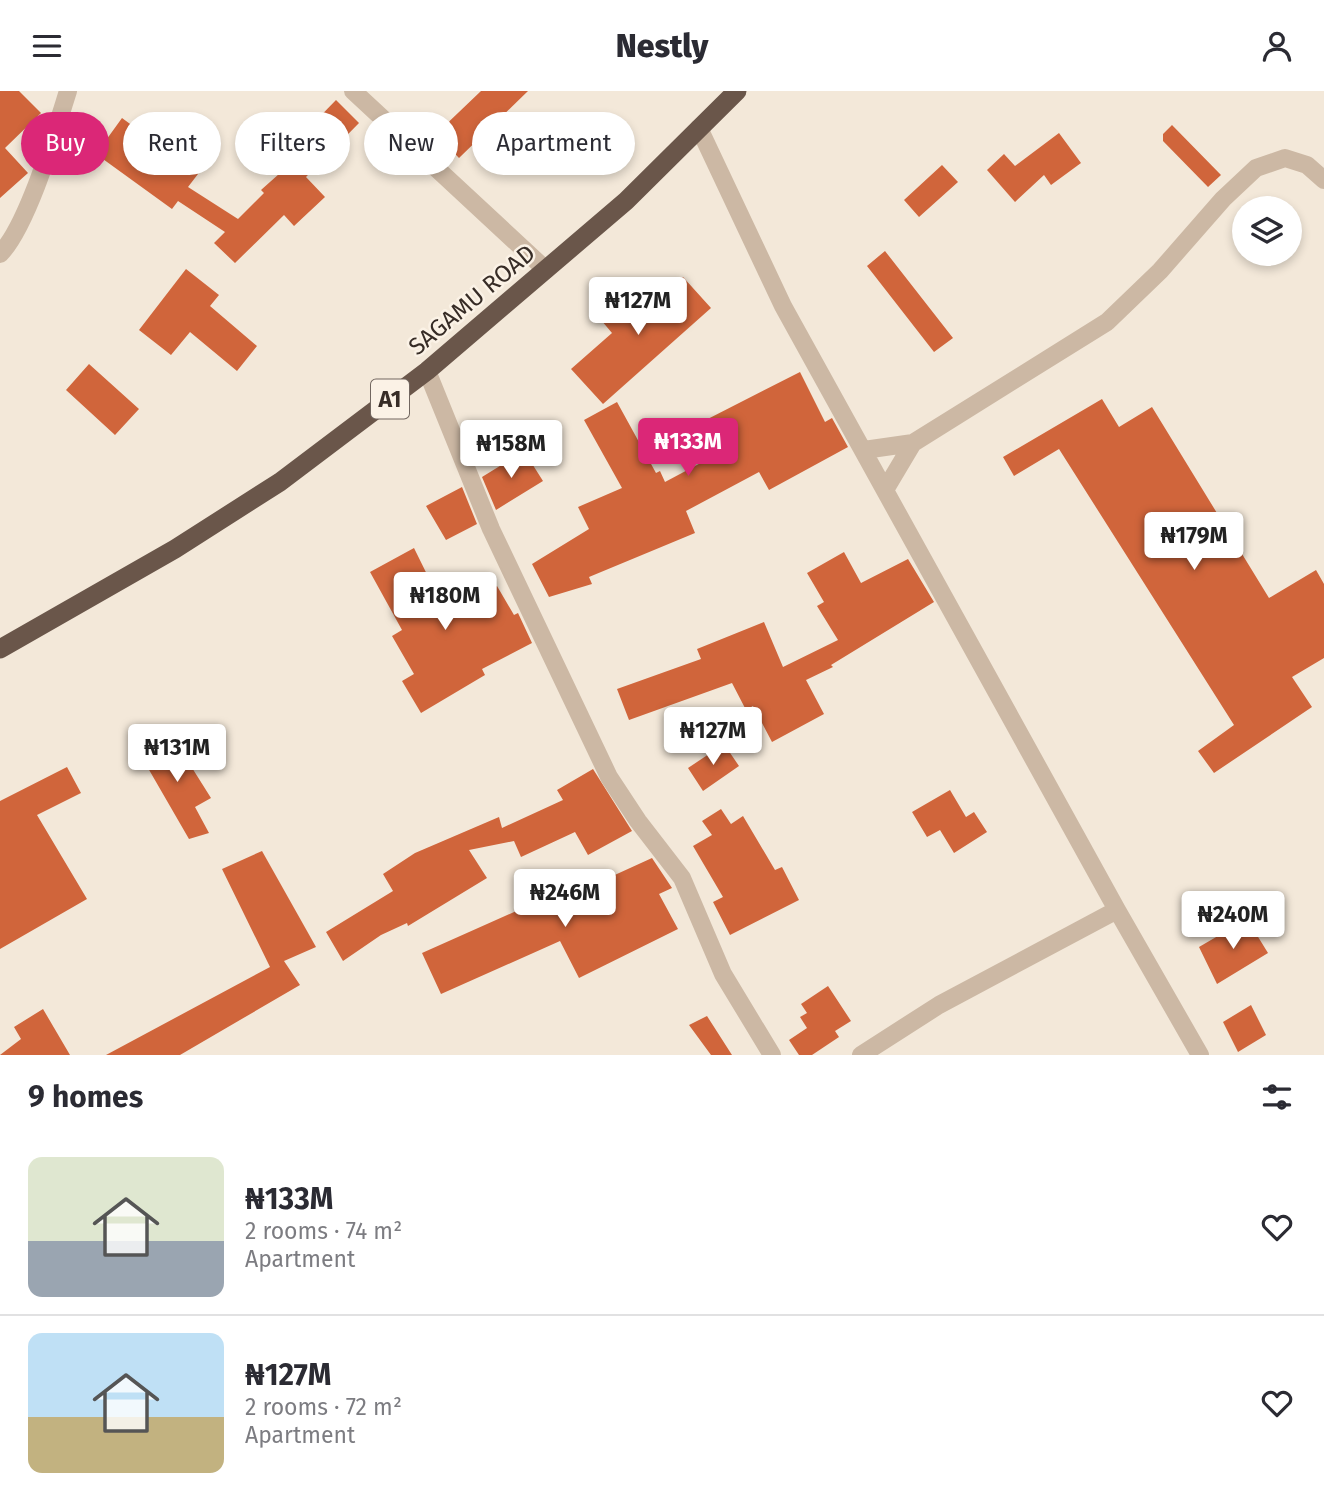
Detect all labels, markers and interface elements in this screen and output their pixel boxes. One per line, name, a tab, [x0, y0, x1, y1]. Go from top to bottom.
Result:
icon: menu	[28, 27, 66, 65]
text: Nestly	[616, 27, 708, 65]
icon: person	[1258, 27, 1296, 65]
chip: Buy	[21, 112, 109, 175]
chip: Rent	[123, 112, 221, 175]
chip: Filters	[235, 112, 350, 175]
chip: New	[364, 112, 458, 175]
chip: Apartment	[472, 112, 635, 175]
map controls	[1232, 196, 1302, 266]
button: layers	[1232, 196, 1302, 266]
street label: SAGAMU ROAD	[403, 239, 541, 361]
pin: ₦127M	[589, 278, 687, 337]
text: ₦127M	[605, 286, 671, 314]
road number: A1	[371, 379, 409, 419]
pin: ₦133M	[639, 419, 737, 478]
pin: ₦158M	[462, 421, 560, 480]
text: ₦133M	[654, 427, 722, 455]
text: ₦158M	[476, 429, 546, 457]
pin: ₦179M	[1145, 512, 1243, 572]
text: ₦179M	[1160, 521, 1228, 549]
pin: ₦180M	[396, 573, 494, 632]
text: ₦180M	[410, 581, 480, 609]
pin: ₦127M	[664, 707, 762, 767]
text: ₦127M	[680, 716, 746, 744]
pin: ₦131M	[128, 725, 226, 784]
text: ₦131M	[144, 733, 210, 761]
pin: ₦246M	[516, 869, 614, 929]
text: ₦246M	[530, 878, 600, 906]
pin: ₦240M	[1184, 891, 1282, 951]
text: ₦240M	[1198, 900, 1268, 928]
icon: filters	[1258, 1078, 1296, 1116]
text: 9 homes	[28, 1079, 143, 1115]
text: ₦133M	[245, 1181, 333, 1217]
icon: home	[84, 1185, 168, 1269]
icon: heart	[1258, 1208, 1296, 1246]
text: 2 rooms · 74 m²	[245, 1217, 402, 1245]
text: Apartment	[245, 1245, 355, 1273]
text: ₦127M	[245, 1357, 331, 1393]
icon: home	[84, 1361, 168, 1445]
icon: heart	[1258, 1384, 1296, 1422]
text: 2 rooms · 72 m²	[245, 1393, 402, 1421]
text: Apartment	[245, 1421, 355, 1449]

